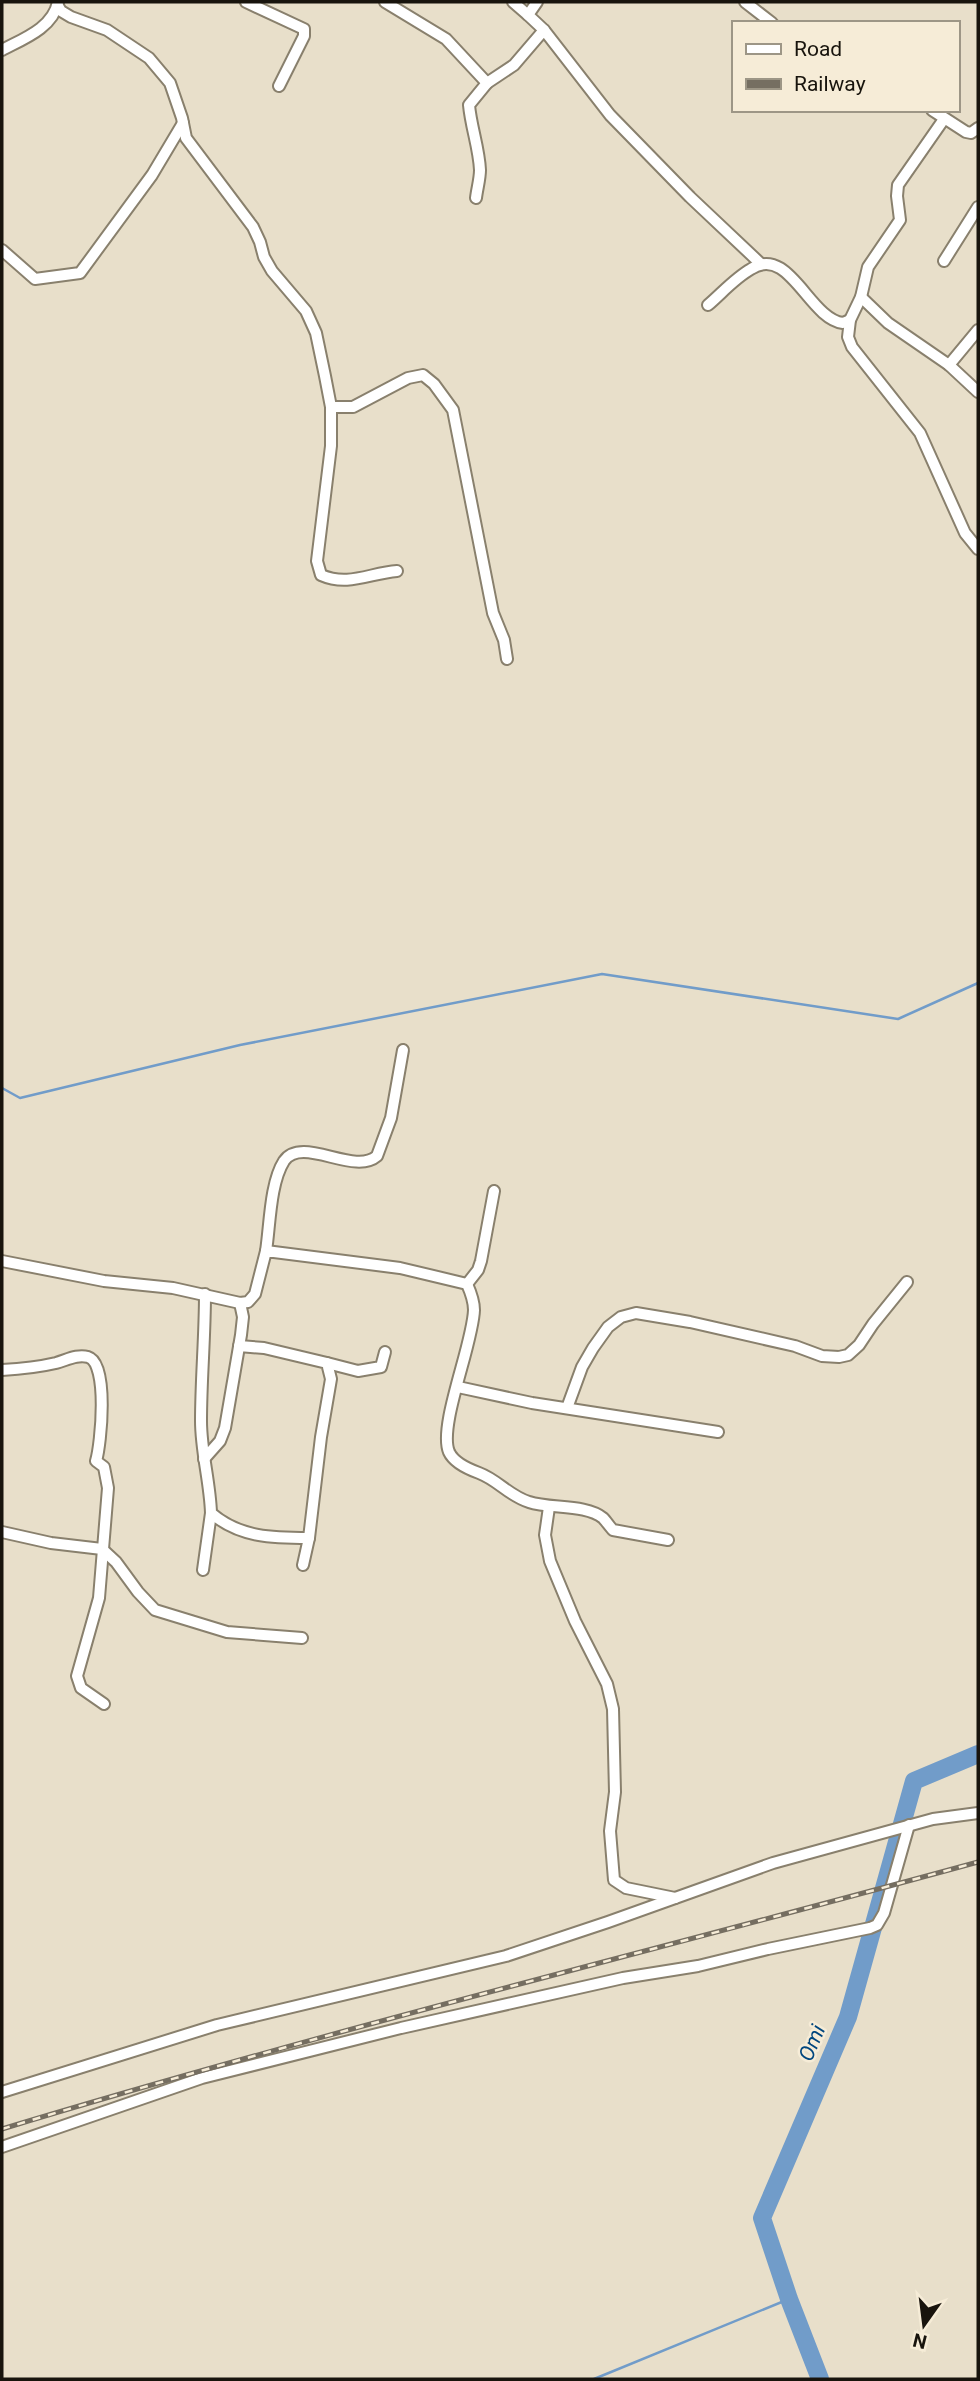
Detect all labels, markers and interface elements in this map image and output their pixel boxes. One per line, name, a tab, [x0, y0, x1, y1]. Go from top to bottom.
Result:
legend	[732, 21, 959, 112]
text: Road	[794, 37, 842, 61]
text: Railway	[794, 72, 866, 96]
water label: Omi	[794, 2021, 830, 2065]
north arrow	[889, 2290, 959, 2360]
text: N	[911, 2328, 929, 2354]

